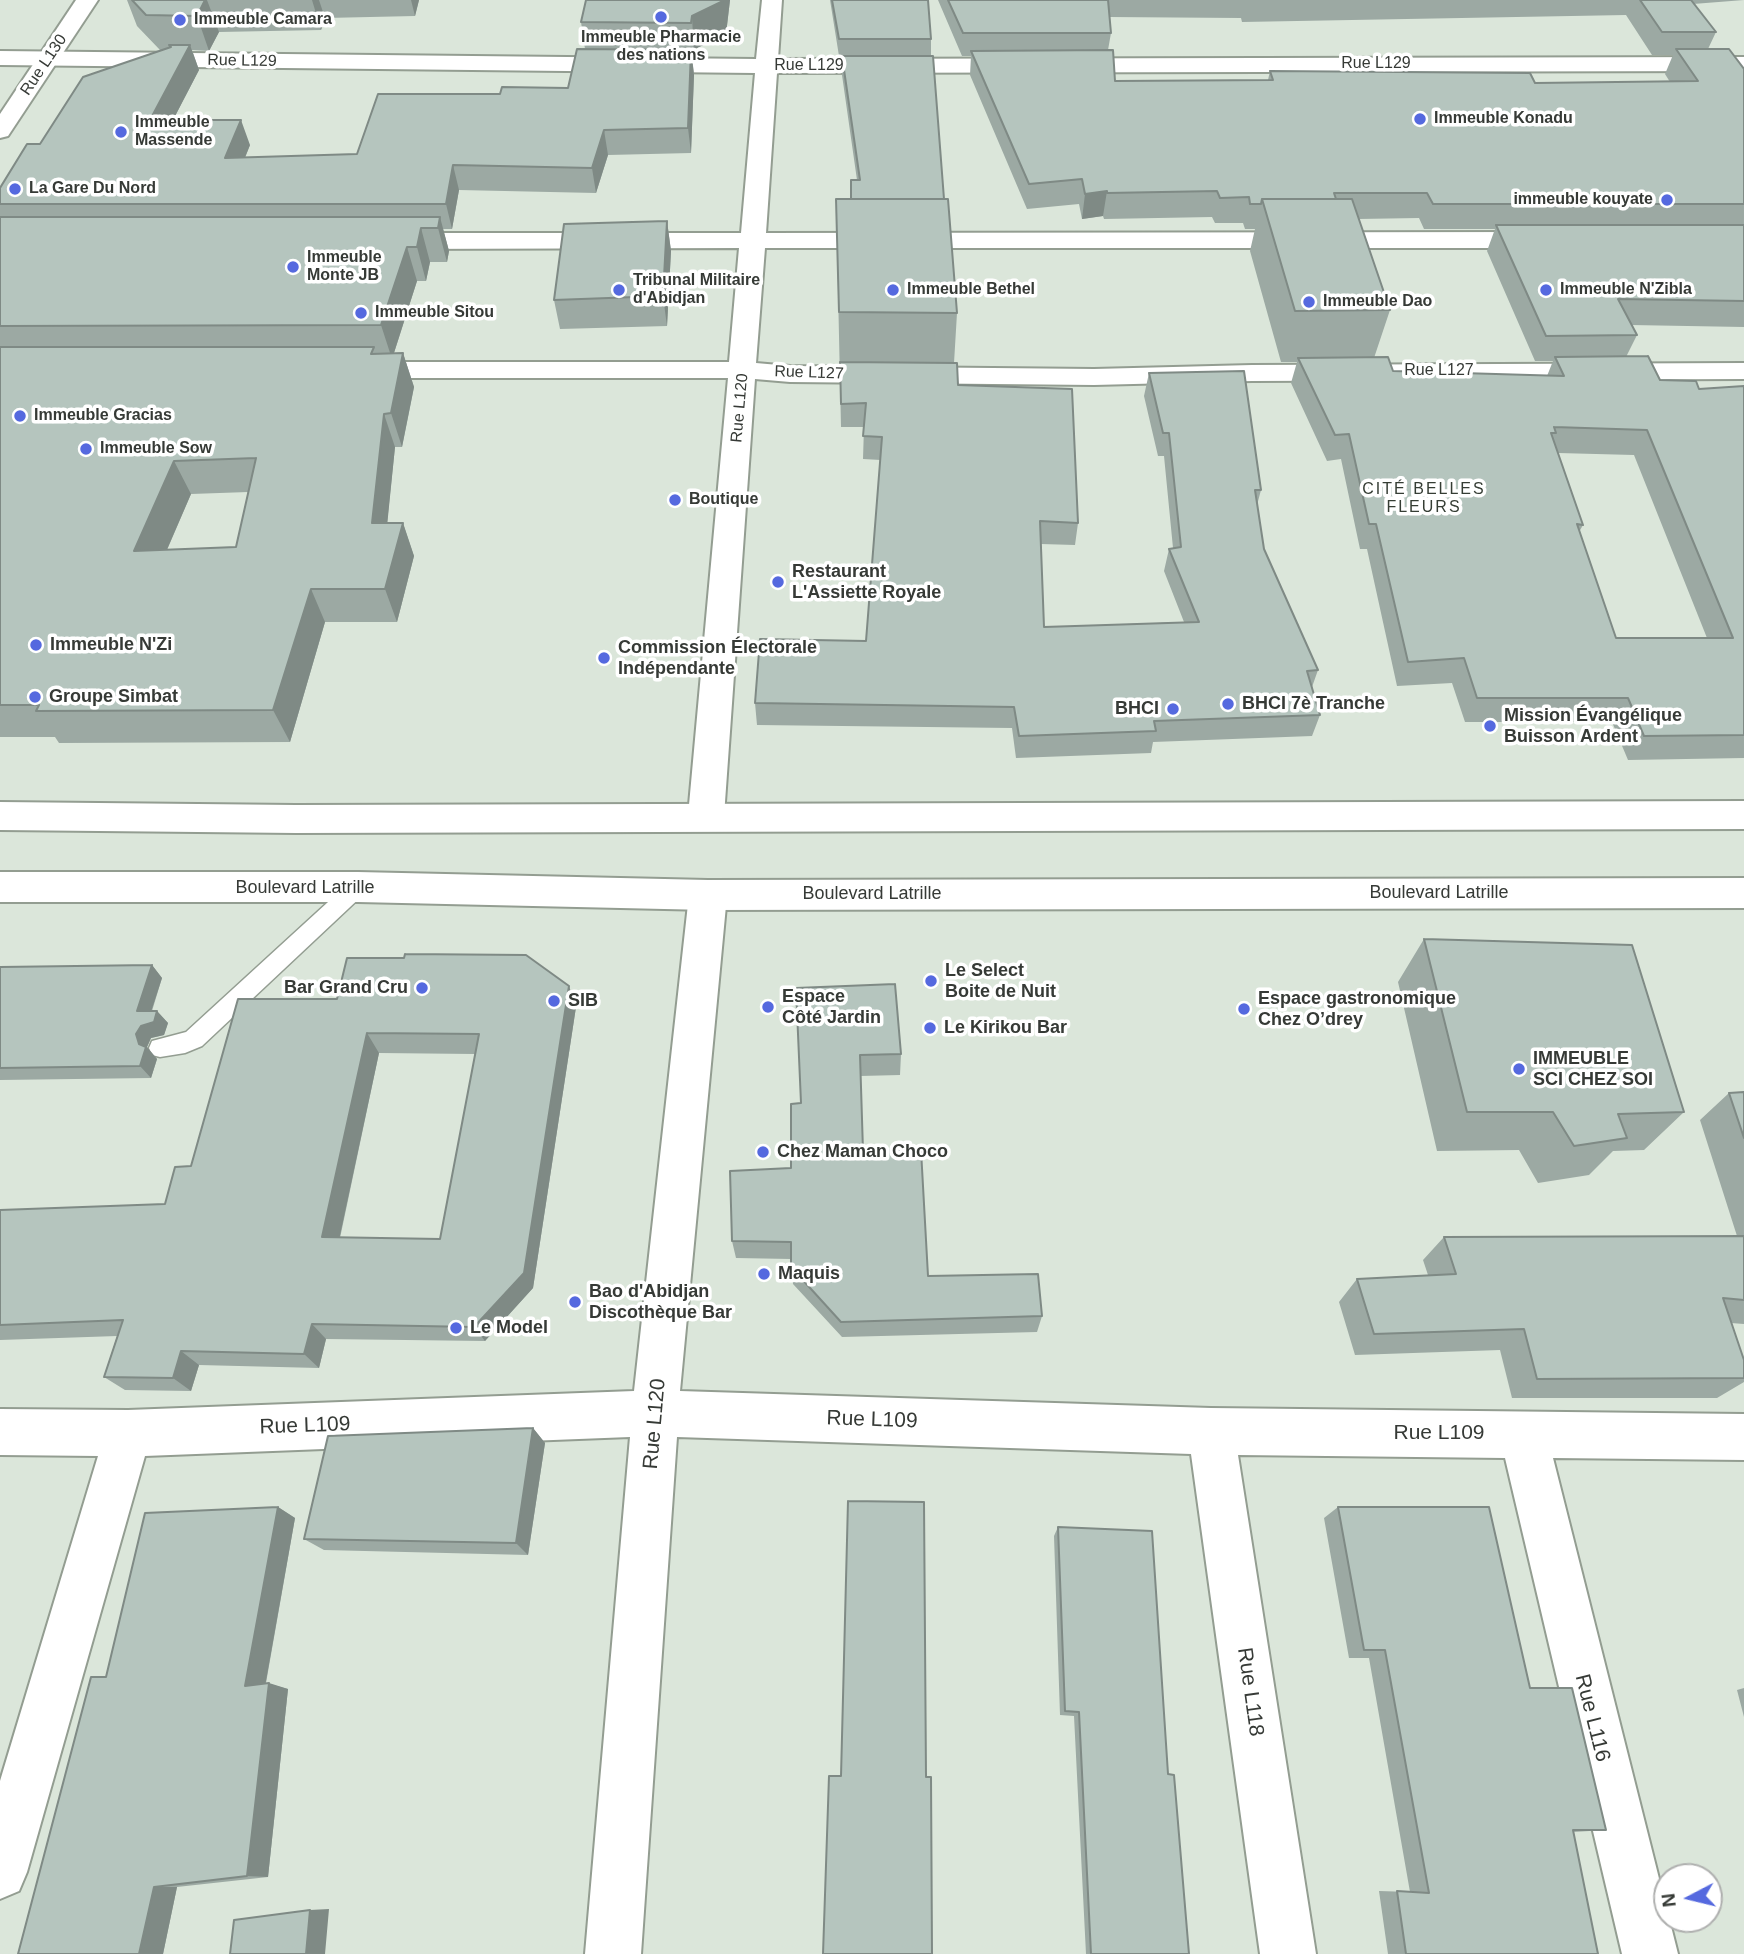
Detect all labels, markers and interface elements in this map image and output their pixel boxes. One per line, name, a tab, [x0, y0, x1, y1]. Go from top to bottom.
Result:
marker: Immeuble Pharmacie des nations	[653, 9, 669, 25]
place label: Immeuble Camara	[194, 10, 332, 30]
marker: Immeuble Camara	[172, 12, 188, 28]
place label: Immeuble Pharmacie des nations	[581, 28, 741, 66]
street label: Rue L130	[17, 31, 71, 99]
street label: Rue L129	[207, 51, 277, 71]
street label: Rue L129	[1341, 54, 1411, 74]
street label: Rue L129	[774, 56, 844, 76]
place label: Immeuble Konadu	[1434, 109, 1573, 129]
marker: Immeuble Konadu	[1412, 111, 1428, 127]
place label: Immeuble Massende	[135, 113, 212, 151]
marker: Immeuble Massende	[113, 124, 129, 140]
place label: La Gare Du Nord	[29, 179, 156, 199]
marker: La Gare Du Nord	[7, 181, 23, 197]
place label: immeuble kouyate	[1513, 190, 1653, 210]
marker: immeuble kouyate	[1659, 192, 1675, 208]
place label: Immeuble Monte JB	[307, 248, 382, 286]
marker: Immeuble Monte JB	[285, 259, 301, 275]
place label: Tribunal Militaire d'Abidjan	[633, 271, 760, 309]
place label: Immeuble Bethel	[907, 280, 1035, 300]
place label: Immeuble N'Zibla	[1560, 280, 1692, 300]
marker: Tribunal Militaire d'Abidjan	[611, 282, 627, 298]
marker: Immeuble Bethel	[885, 282, 901, 298]
marker: Immeuble N'Zibla	[1538, 282, 1554, 298]
place label: Immeuble Dao	[1323, 292, 1432, 312]
marker: Immeuble Dao	[1301, 294, 1317, 310]
place label: Immeuble Sitou	[375, 303, 494, 323]
marker: Immeuble Sitou	[353, 305, 369, 321]
street label: Rue L127	[1404, 361, 1474, 381]
street label: Rue L127	[774, 362, 844, 384]
street label: Rue L120	[727, 373, 753, 443]
place label: Immeuble Gracias	[34, 406, 172, 426]
marker: Immeuble Gracias	[12, 408, 28, 424]
place label: Immeuble Sow	[100, 439, 212, 459]
marker: Immeuble Sow	[78, 441, 94, 457]
district label: CITÉ BELLES FLEURS	[1364, 480, 1484, 518]
place label: Boutique	[689, 490, 758, 510]
marker: Boutique	[667, 492, 683, 508]
place label: Restaurant L'Assiette Royale	[792, 561, 941, 604]
marker: Restaurant L'Assiette Royale	[770, 574, 786, 590]
place label: Immeuble N'Zi	[50, 634, 172, 656]
marker: Immeuble N'Zi	[28, 637, 44, 653]
place label: Commission Électorale Indépendante	[618, 637, 817, 680]
marker: Commission Électorale Indépendante	[596, 650, 612, 666]
place label: Groupe Simbat	[49, 686, 178, 708]
marker: Groupe Simbat	[27, 689, 43, 705]
place label: BHCI 7è Tranche	[1242, 693, 1385, 715]
marker: BHCI 7è Tranche	[1220, 696, 1236, 712]
place label: BHCI	[1115, 698, 1159, 720]
marker: BHCI	[1165, 701, 1181, 717]
place label: Mission Évangélique Buisson Ardent	[1504, 705, 1682, 748]
marker: Mission Évangélique Buisson Ardent	[1482, 718, 1498, 734]
street label: Boulevard Latrille	[235, 877, 375, 899]
street label: Boulevard Latrille	[1369, 882, 1509, 904]
street label: Boulevard Latrille	[802, 883, 942, 905]
place label: Le Select Boite de Nuit	[945, 960, 1056, 1002]
marker: Le Select Boite de Nuit	[923, 973, 939, 989]
place label: Bar Grand Cru	[284, 977, 408, 999]
marker: Bar Grand Cru	[414, 980, 430, 996]
place label: Espace Côté Jardin	[782, 986, 881, 1028]
place label: Espace gastronomique Chez O’drey	[1258, 988, 1456, 1030]
place label: SIB	[568, 990, 598, 1012]
marker: SIB	[546, 993, 562, 1009]
marker: Espace Côté Jardin	[760, 999, 776, 1015]
marker: Espace gastronomique Chez O’drey	[1236, 1001, 1252, 1017]
place label: Le Kirikou Bar	[944, 1017, 1067, 1039]
marker: Le Kirikou Bar	[922, 1020, 938, 1036]
place label: IMMEUBLE SCI CHEZ SOI	[1533, 1048, 1653, 1090]
marker: IMMEUBLE SCI CHEZ SOI	[1511, 1061, 1527, 1077]
place label: Chez Maman Choco	[777, 1141, 948, 1163]
marker: Chez Maman Choco	[755, 1144, 771, 1160]
place label: Maquis	[778, 1263, 840, 1285]
marker: Maquis	[756, 1266, 772, 1282]
place label: Bao d'Abidjan Discothèque Bar	[589, 1281, 732, 1324]
marker: Bao d'Abidjan Discothèque Bar	[567, 1294, 583, 1310]
place label: Le Model	[470, 1317, 548, 1339]
marker: Le Model	[448, 1320, 464, 1336]
street label: Rue L120	[638, 1378, 672, 1470]
street label: Rue L109	[826, 1406, 918, 1434]
street label: Rue L109	[259, 1412, 351, 1440]
street label: Rue L109	[1393, 1420, 1485, 1446]
street label: Rue L118	[1231, 1646, 1269, 1738]
street label: Rue L116	[1569, 1672, 1615, 1764]
north arrow	[1653, 1863, 1723, 1933]
text: N	[1657, 1892, 1680, 1908]

